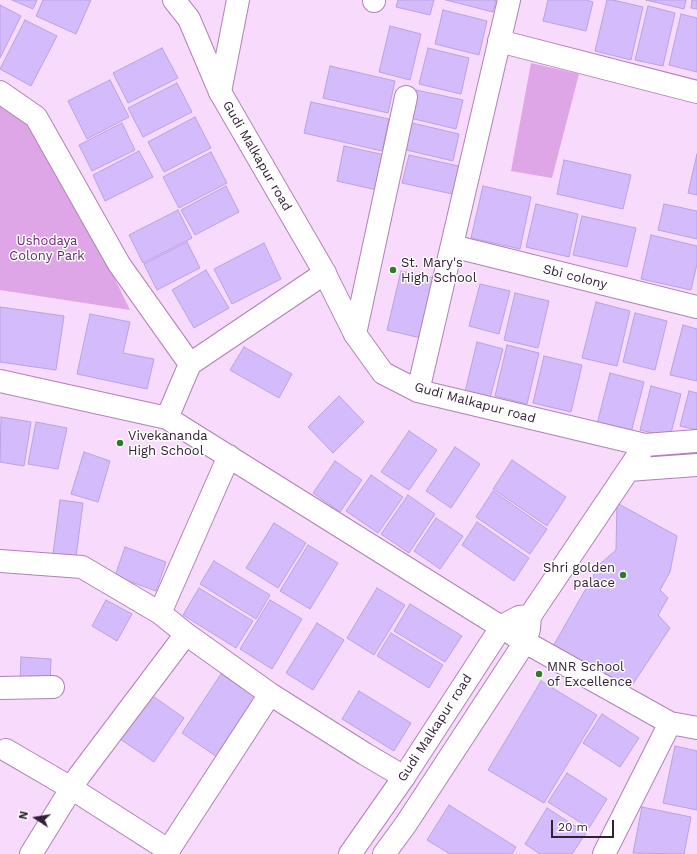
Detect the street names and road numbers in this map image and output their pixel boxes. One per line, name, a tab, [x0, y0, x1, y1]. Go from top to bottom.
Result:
street label: Gudi Malkapur road	[219, 98, 295, 214]
street label: Sbi colony	[541, 261, 609, 293]
street label: Gudi Malkapur road	[413, 379, 537, 427]
street label: Gudi Malkapur road	[394, 671, 476, 785]

